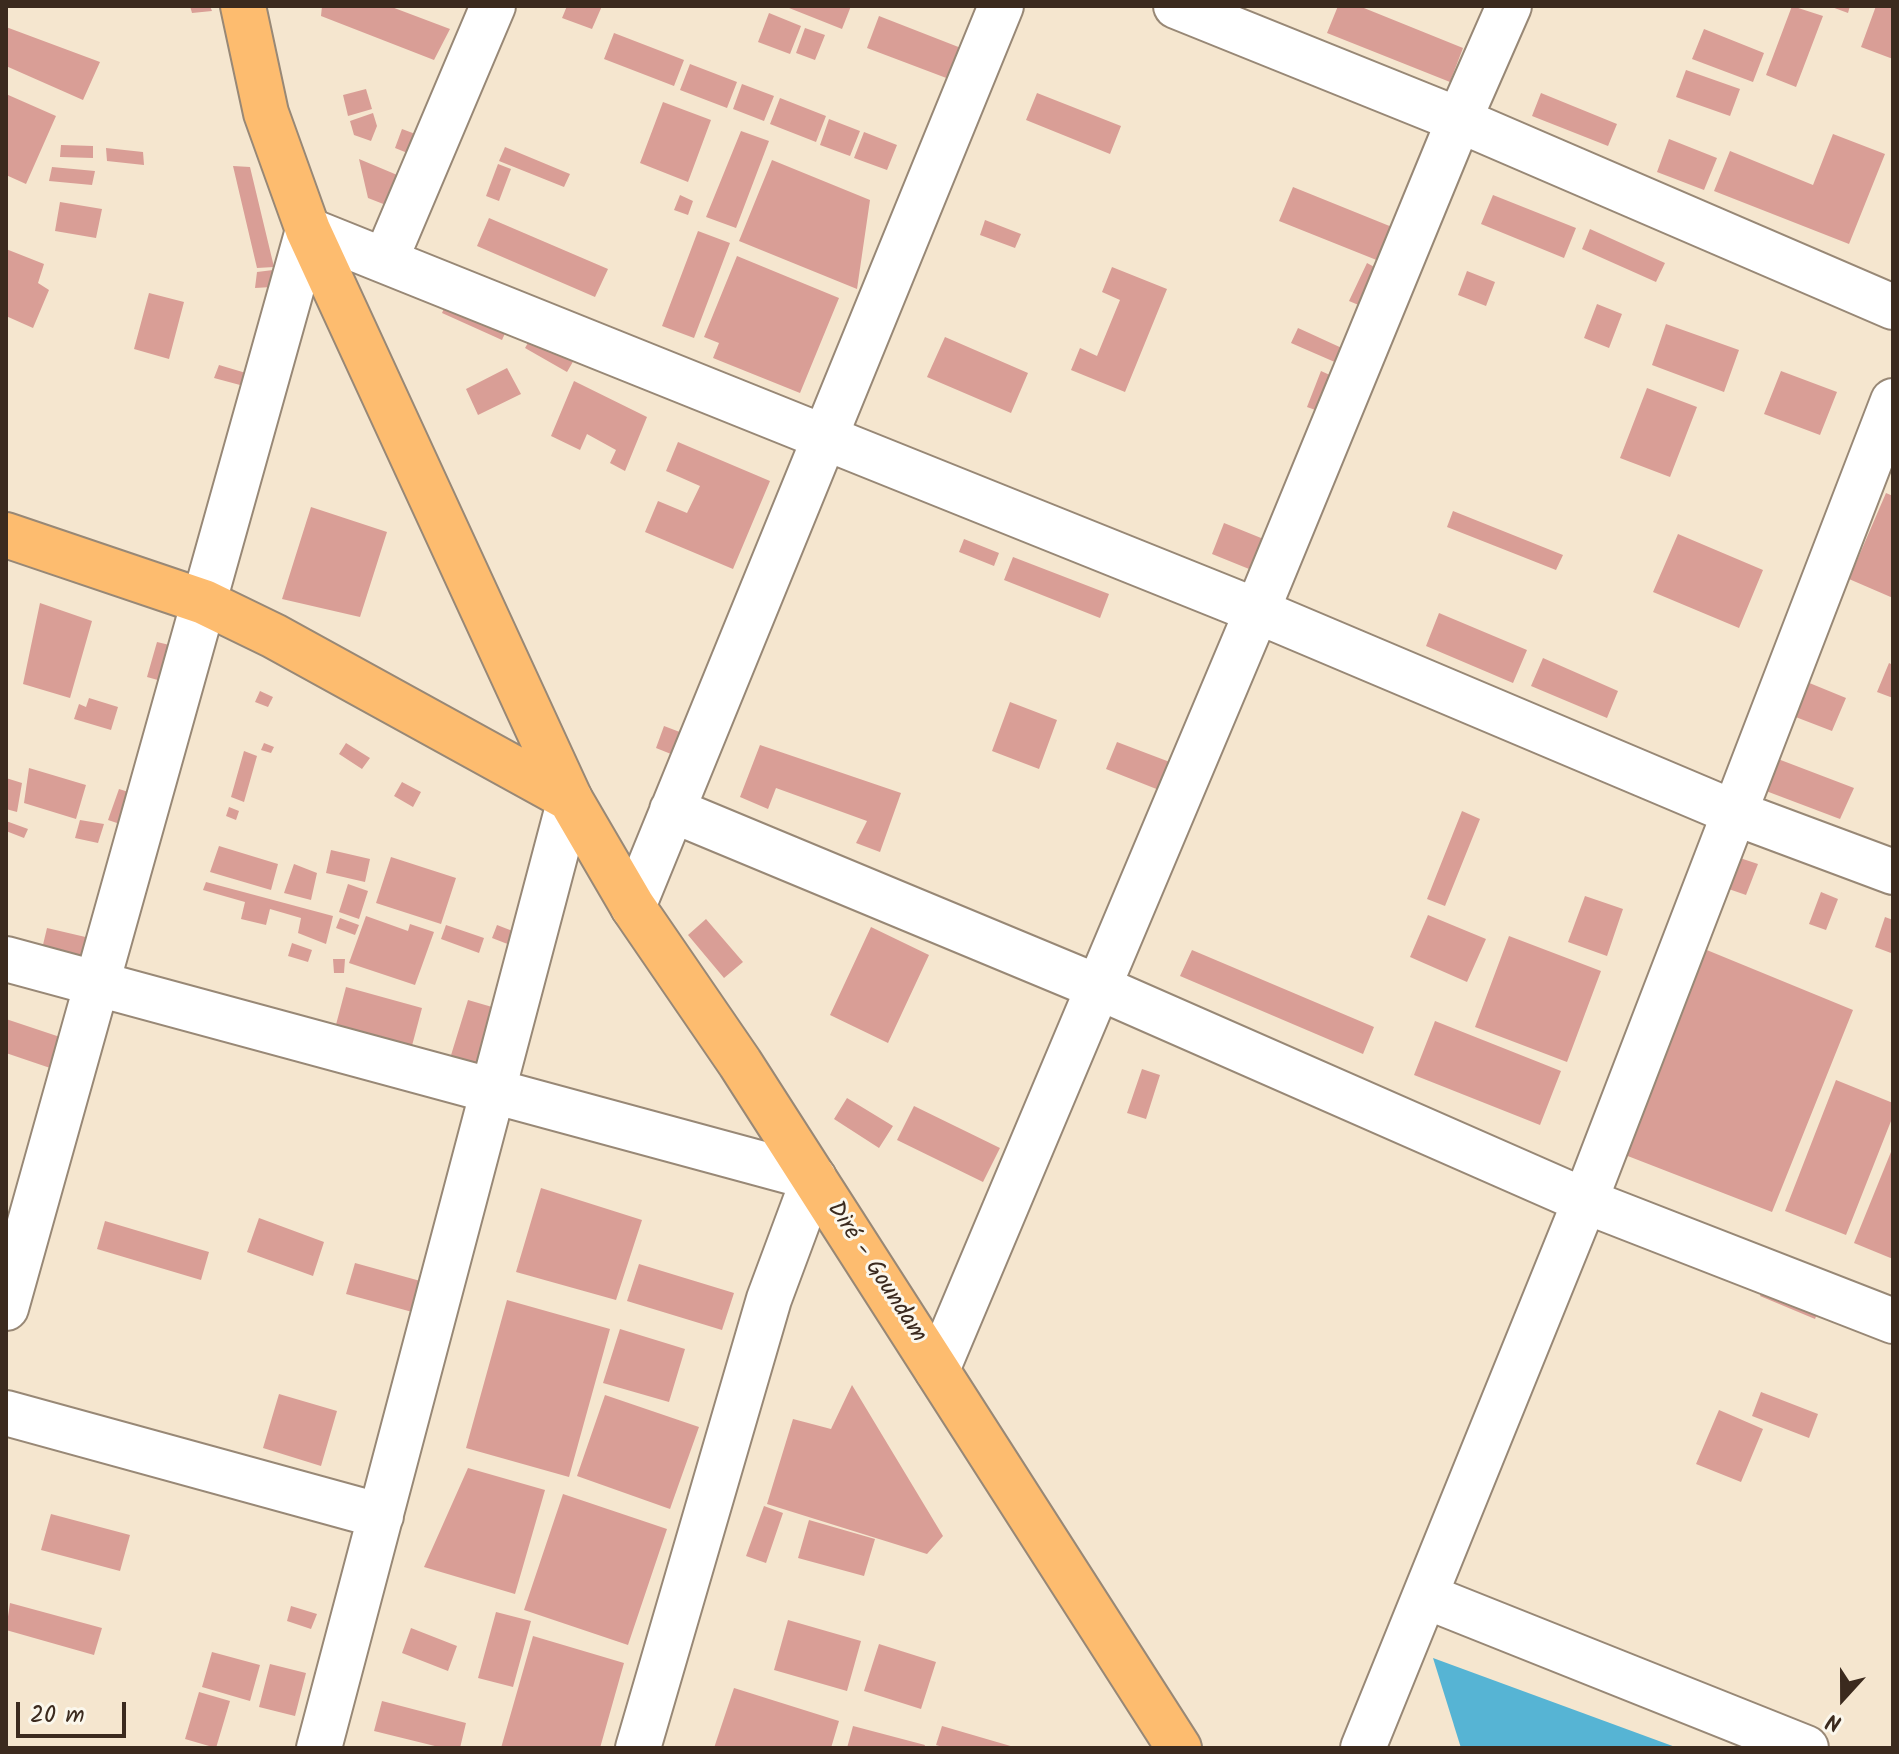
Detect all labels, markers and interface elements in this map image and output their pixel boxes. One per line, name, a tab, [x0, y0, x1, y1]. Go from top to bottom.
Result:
street label: Diré - Goundam	[819, 1197, 931, 1349]
north arrow	[1803, 1658, 1883, 1738]
scale bar	[20, 1686, 130, 1736]
text: 20 m	[30, 1696, 85, 1735]
text: N	[1821, 1702, 1847, 1740]

